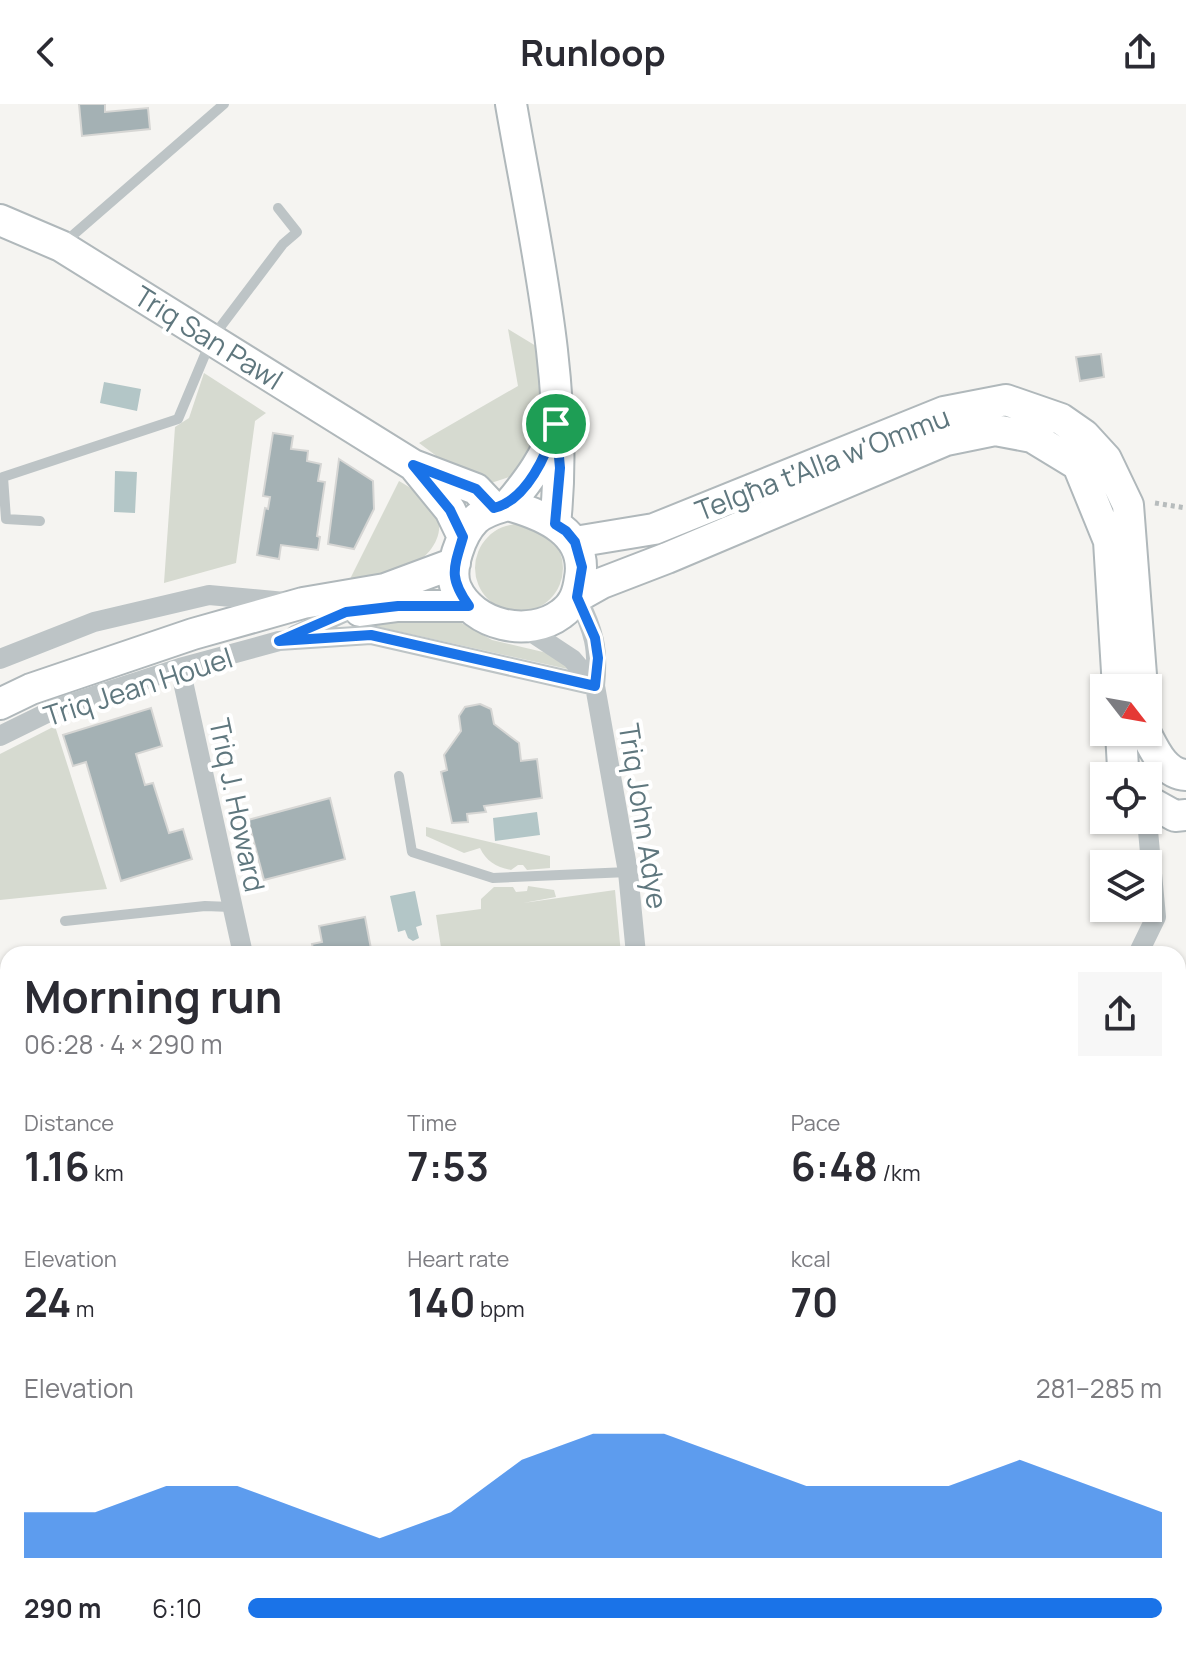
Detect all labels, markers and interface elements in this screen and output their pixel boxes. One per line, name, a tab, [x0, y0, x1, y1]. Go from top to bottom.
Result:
text: Runloop	[520, 28, 666, 77]
icon: back	[24, 30, 68, 74]
icon: share	[1118, 30, 1162, 74]
street label: Triq San Pawl	[128, 276, 290, 398]
pin	[522, 390, 590, 458]
street label: Telgħa t'Alla w'Ommu	[689, 397, 955, 529]
icon: arrive	[534, 402, 578, 446]
street label: Triq Jean Houel	[39, 638, 237, 734]
north arrow	[1090, 674, 1162, 746]
map controls	[1090, 674, 1162, 922]
street label: Triq J. Howard	[201, 715, 275, 895]
street label: Triq John Adye	[611, 720, 677, 912]
button: locate	[1090, 762, 1162, 834]
button: layers	[1090, 850, 1162, 922]
text: Morning run	[24, 966, 282, 1026]
button: share	[1078, 972, 1162, 1056]
text: 06:28 · 4 × 290 m	[24, 1026, 222, 1062]
text: Distance	[24, 1108, 114, 1138]
text: Time	[407, 1108, 457, 1138]
text: Pace	[791, 1108, 840, 1138]
text: 1.16	[24, 1138, 90, 1193]
text: 7:53	[407, 1138, 489, 1193]
text: 6:48	[791, 1138, 878, 1193]
text: km	[90, 1158, 124, 1188]
text: /km	[878, 1158, 921, 1188]
text: Elevation	[24, 1244, 117, 1274]
text: Heart rate	[407, 1244, 509, 1274]
text: kcal	[791, 1244, 831, 1274]
text: 24	[24, 1274, 71, 1329]
text: 140	[407, 1274, 476, 1329]
text: 70	[791, 1274, 838, 1329]
text: m	[71, 1294, 94, 1324]
text: bpm	[476, 1294, 525, 1324]
text: Elevation	[24, 1370, 134, 1406]
text: 281–285 m	[1036, 1370, 1162, 1406]
text: 290 m	[24, 1590, 101, 1626]
text: 6:10	[152, 1590, 202, 1626]

